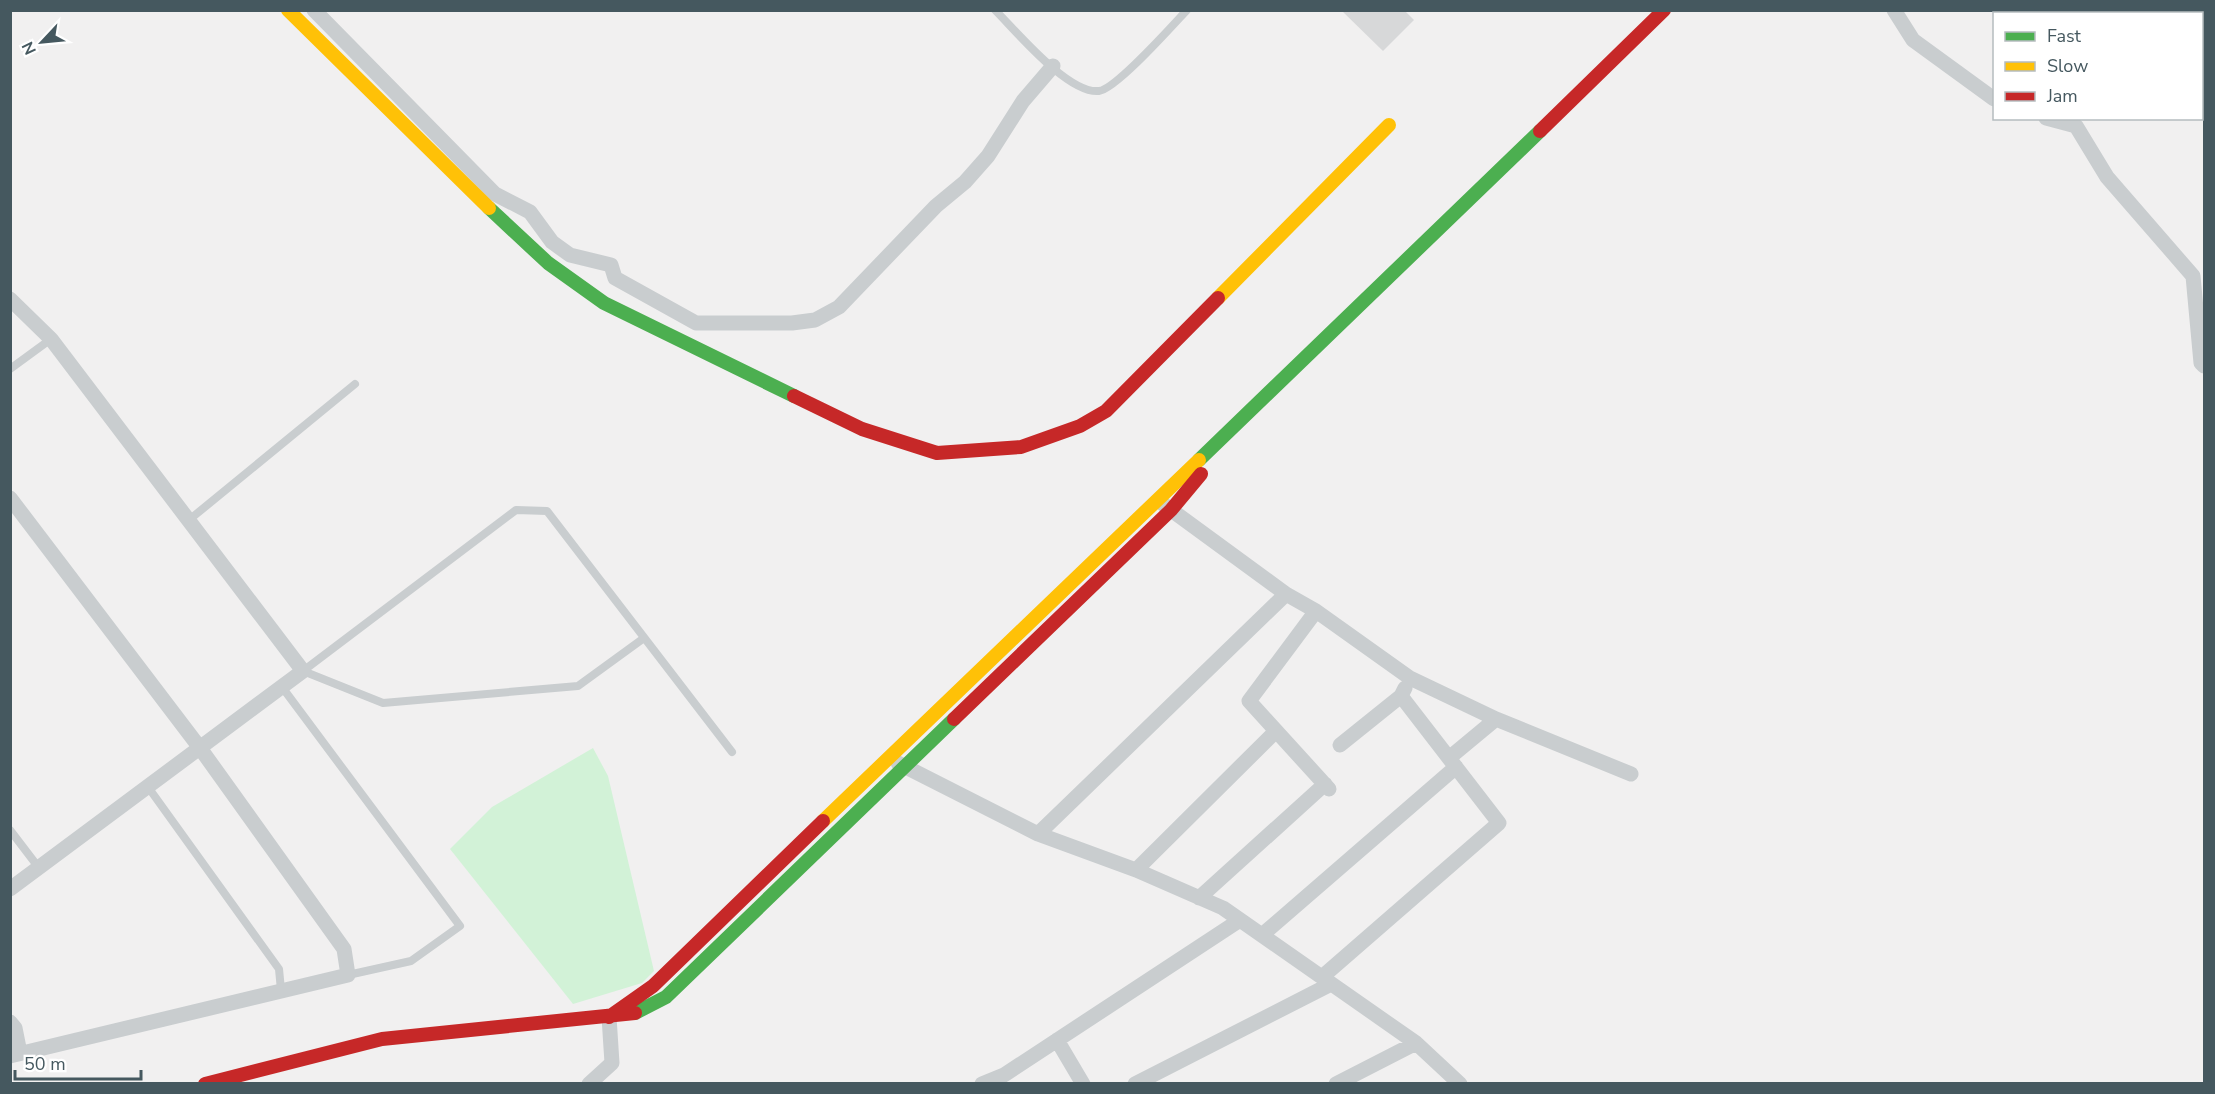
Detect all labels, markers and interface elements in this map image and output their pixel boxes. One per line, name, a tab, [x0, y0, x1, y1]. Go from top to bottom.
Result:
north arrow	[12, 12, 72, 72]
legend	[1993, 12, 2203, 120]
text: Fast	[2047, 24, 2082, 48]
text: N	[17, 38, 42, 58]
text: Slow	[2047, 54, 2088, 78]
text: Jam	[2046, 84, 2078, 108]
scale bar	[15, 1043, 141, 1081]
text: 50 m	[24, 1052, 66, 1076]

